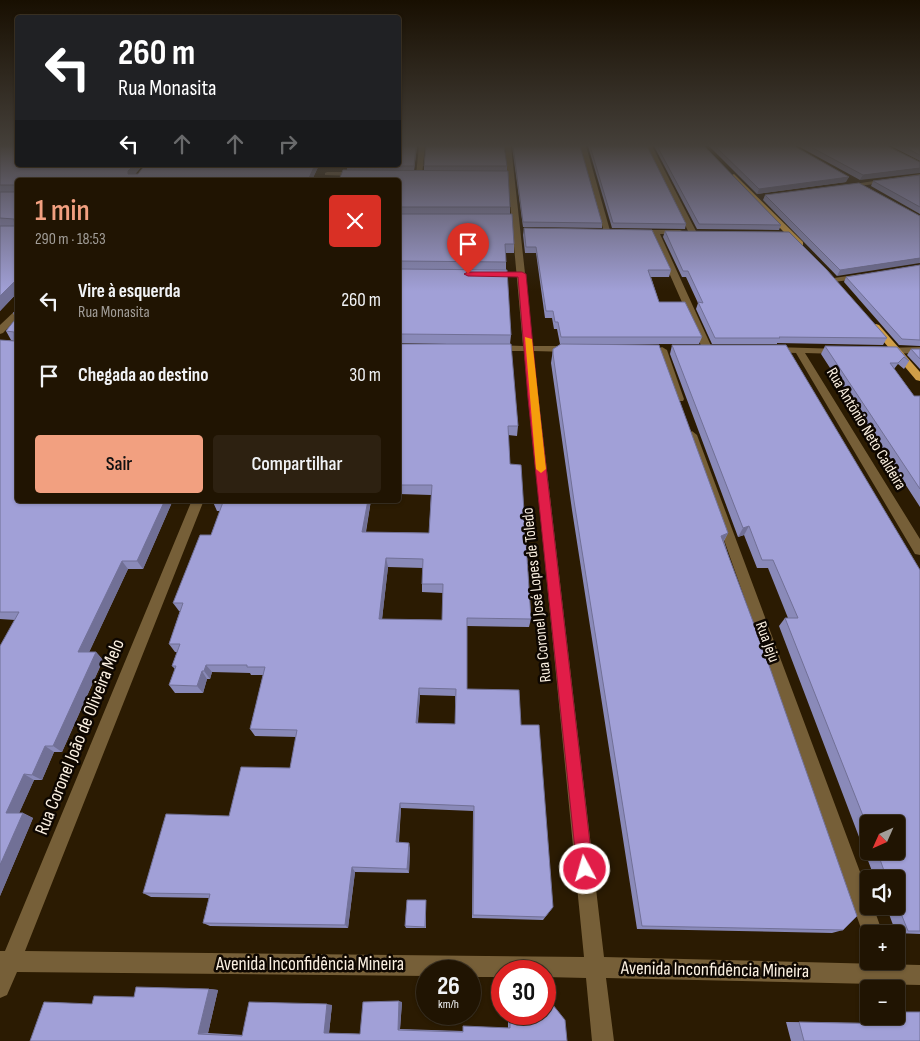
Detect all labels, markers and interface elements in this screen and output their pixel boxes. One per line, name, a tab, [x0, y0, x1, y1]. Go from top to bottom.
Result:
text: 260 m	[118, 32, 195, 75]
icon: left	[35, 35, 100, 100]
text: Rua Monasita	[118, 75, 216, 102]
icon: left	[115, 130, 143, 158]
icon: ahead	[168, 130, 196, 158]
icon: ahead	[221, 130, 249, 158]
icon: right	[274, 130, 302, 158]
text: 1 min	[35, 193, 90, 229]
button: close	[329, 195, 381, 247]
pin	[447, 223, 489, 274]
text: 290 m · 18:53	[35, 230, 106, 249]
icon: arrive	[454, 230, 482, 258]
text: Vire à esquerda	[78, 280, 180, 303]
icon: left	[35, 287, 63, 315]
text: 260 m	[341, 289, 381, 312]
text: Rua Monasita	[78, 303, 150, 322]
icon: arrive	[35, 362, 63, 390]
text: Chegada ao destino	[78, 364, 208, 387]
text: 30 m	[349, 364, 381, 387]
street label: Rua Antônio Neto Caldeira	[822, 365, 910, 493]
button: Sair	[35, 435, 203, 493]
button: Compartilhar	[213, 435, 381, 493]
street label: Rua Coronel José Lopes de Toledo	[518, 507, 556, 683]
street label: Rua Jeju	[751, 619, 783, 665]
street label: Rua Coronel João de Oliveira Melo	[30, 636, 130, 838]
north arrow	[860, 815, 905, 860]
map controls	[860, 815, 905, 1025]
position arrow	[558, 842, 610, 894]
button: sound	[860, 870, 905, 915]
button: +	[860, 925, 905, 970]
street label: Avenida Inconfidência Mineira	[215, 953, 404, 976]
street label: Avenida Inconfidência Mineira	[620, 957, 809, 983]
speed limit sign: 30	[491, 960, 556, 1025]
text: 26	[437, 971, 460, 1002]
button: −	[860, 980, 905, 1025]
text: km/h	[438, 997, 459, 1012]

